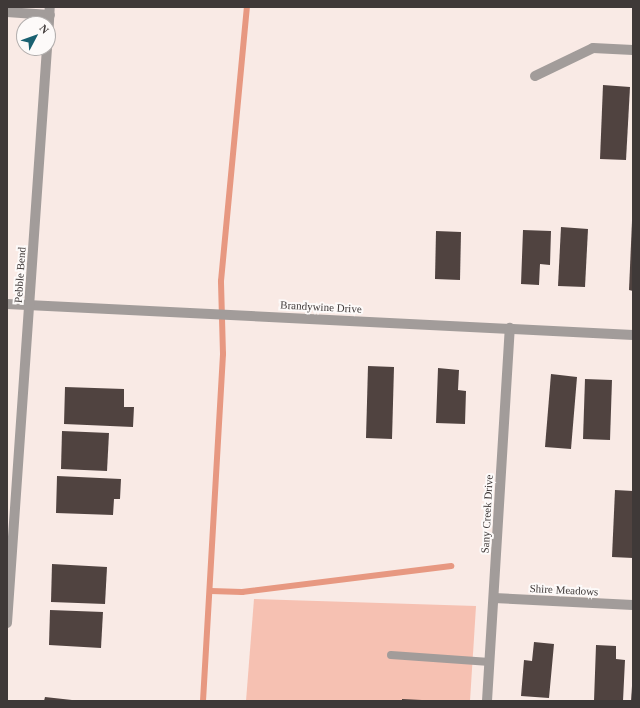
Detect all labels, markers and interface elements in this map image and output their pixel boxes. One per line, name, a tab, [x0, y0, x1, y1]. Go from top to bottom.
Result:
north arrow	[16, 16, 56, 56]
text: N	[37, 22, 51, 36]
street label: Pebble Bend	[11, 247, 29, 303]
street label: Brandywine Drive	[280, 298, 362, 316]
street label: Sany Creek Drive	[478, 474, 496, 554]
street label: Shire Meadows	[529, 582, 599, 598]

